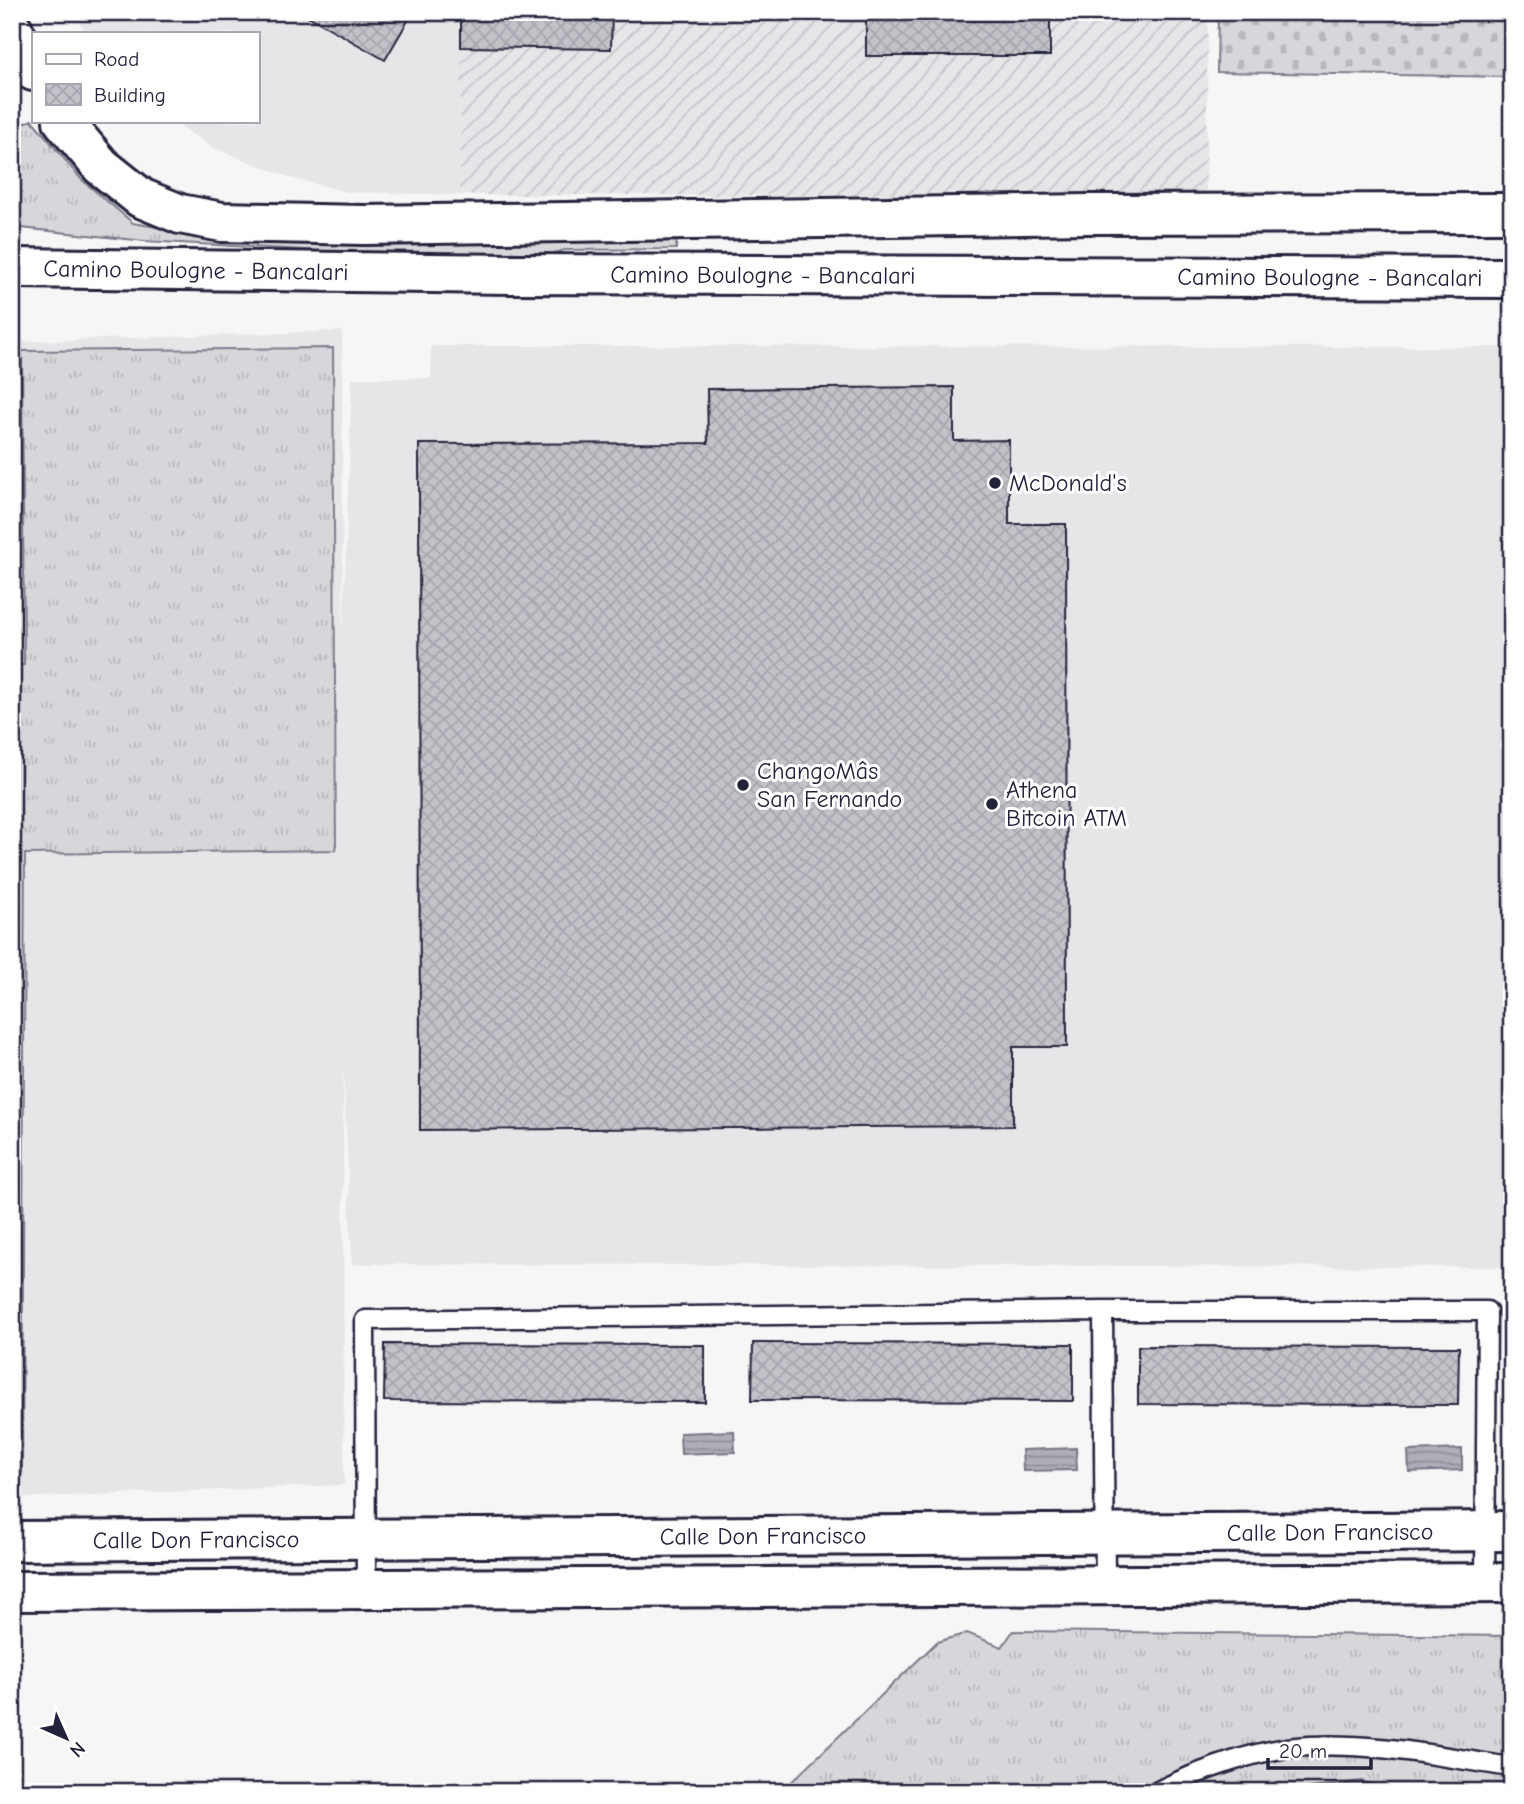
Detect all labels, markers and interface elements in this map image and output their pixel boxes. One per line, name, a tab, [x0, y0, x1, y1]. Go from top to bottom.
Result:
legend	[32, 32, 259, 122]
text: Road	[94, 47, 139, 71]
text: Building	[94, 83, 166, 107]
street label: Camino Boulogne - Bancalari	[43, 254, 349, 286]
street label: Camino Boulogne - Bancalari	[610, 260, 916, 290]
street label: Camino Boulogne - Bancalari	[1177, 263, 1483, 292]
place label: McDonald's	[1009, 469, 1127, 497]
marker: McDonald's	[987, 475, 1003, 491]
place label: ChangoMâs San Fernando	[757, 757, 902, 813]
place label: Athena Bitcoin ATM	[1006, 776, 1127, 832]
marker: ChangoMâs San Fernando	[735, 777, 751, 793]
marker: Athena Bitcoin ATM	[984, 796, 1000, 812]
street label: Calle Don Francisco	[1227, 1518, 1433, 1547]
street label: Calle Don Francisco	[660, 1521, 866, 1551]
street label: Calle Don Francisco	[93, 1525, 299, 1554]
north arrow	[32, 1702, 102, 1772]
scale bar	[1268, 1727, 1372, 1771]
text: N	[65, 1737, 89, 1761]
text: 20 m	[1279, 1739, 1327, 1763]

